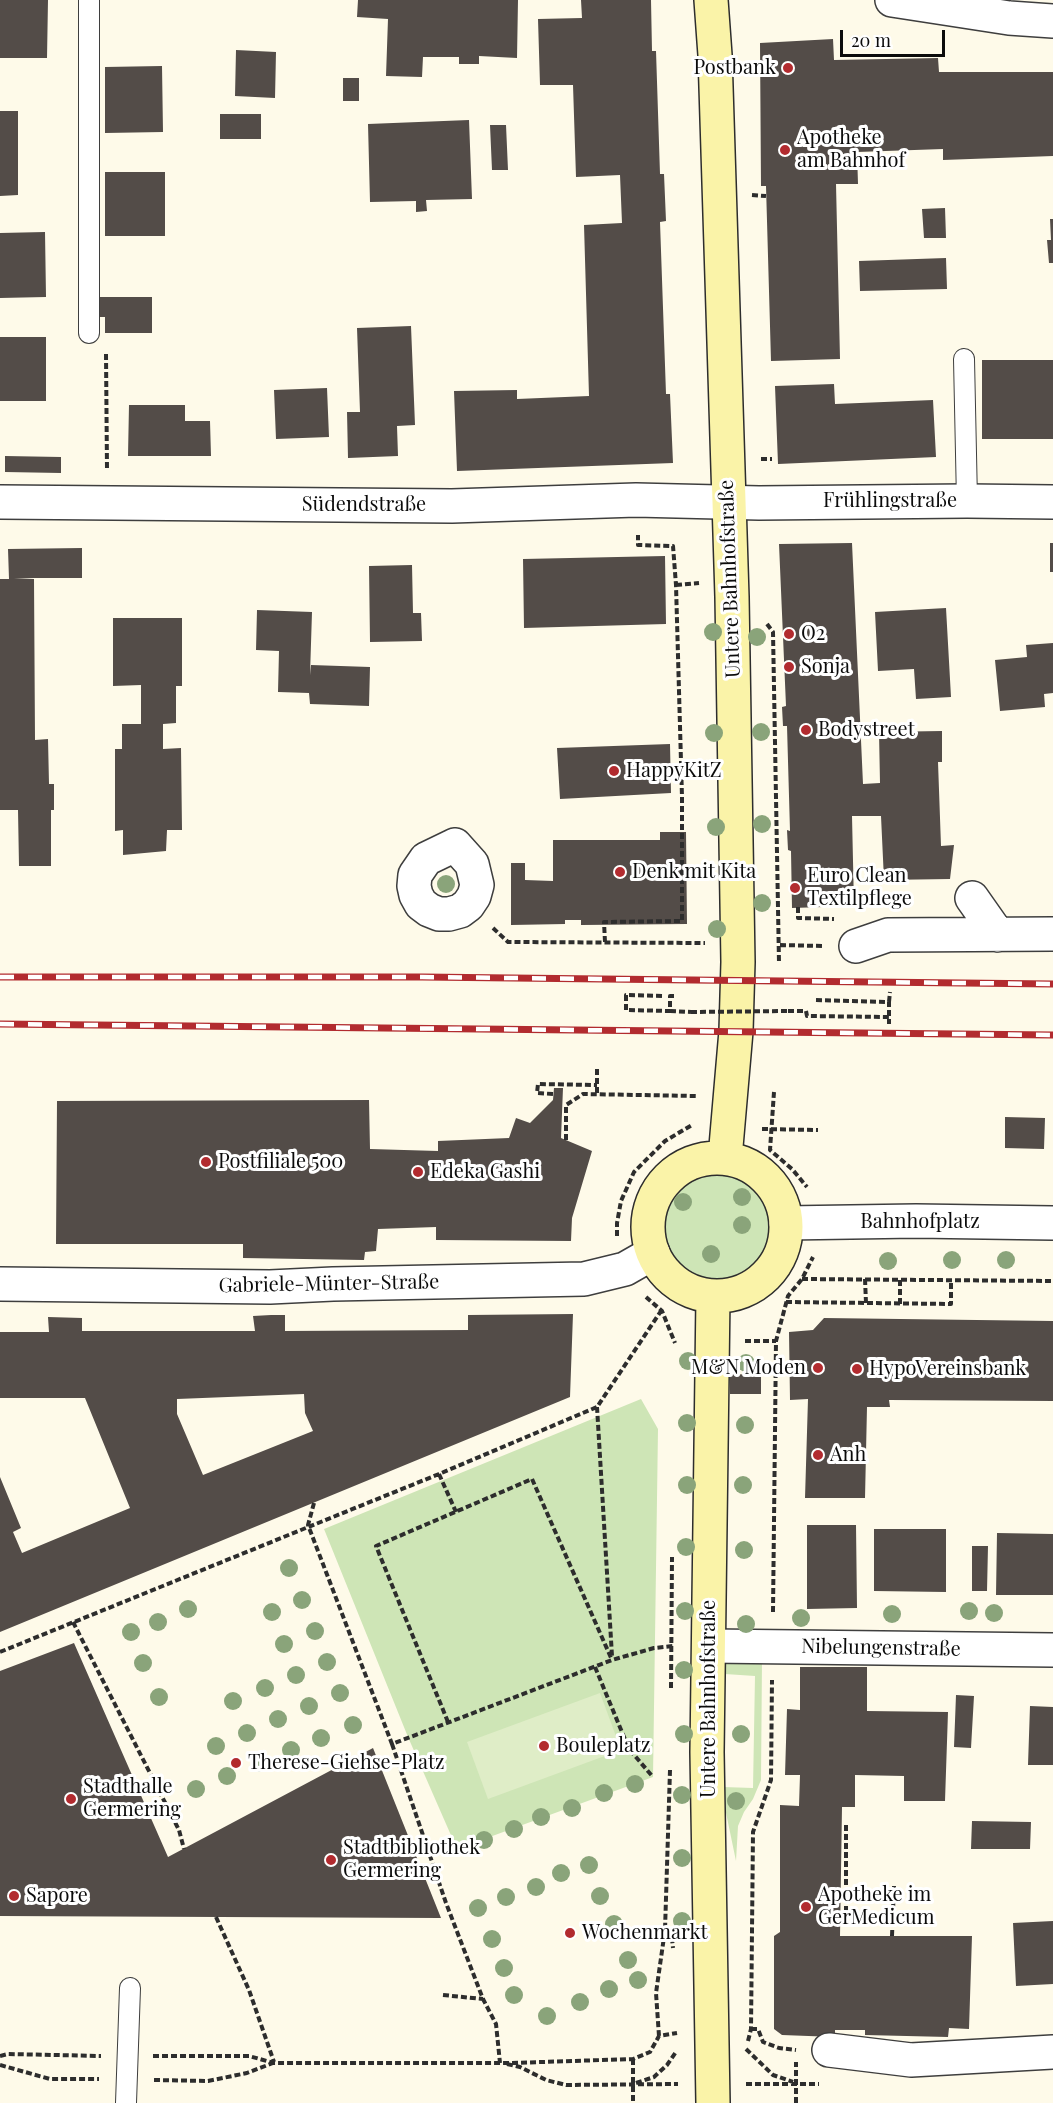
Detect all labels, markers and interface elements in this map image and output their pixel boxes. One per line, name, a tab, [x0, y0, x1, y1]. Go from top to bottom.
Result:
scale bar	[843, 18, 948, 56]
text: 20 m	[851, 28, 891, 52]
place label: Postbank	[693, 56, 776, 80]
marker: Postbank	[781, 61, 795, 75]
place label: Apotheke am Bahnhof	[797, 126, 905, 173]
marker: Apotheke am Bahnhof	[778, 143, 792, 157]
street label: Untere Bahnhofstraße	[715, 480, 745, 678]
street label: Frühlingstraße	[823, 489, 957, 513]
street label: Südendstraße	[302, 493, 426, 517]
place label: O2	[801, 622, 825, 646]
marker: O2	[782, 627, 796, 641]
place label: Sonja	[801, 655, 850, 679]
marker: Sonja	[782, 660, 796, 674]
place label: Bodystreet	[818, 718, 915, 742]
marker: Bodystreet	[799, 723, 813, 737]
place label: HappyKitZ	[626, 759, 722, 783]
marker: HappyKitZ	[607, 764, 621, 778]
place label: Denk mit Kita	[632, 860, 756, 884]
place label: Euro Clean Textilpflege	[807, 864, 912, 911]
marker: Denk mit Kita	[613, 865, 627, 879]
marker: Euro Clean Textilpflege	[788, 881, 802, 895]
place label: Postfiliale 500	[218, 1150, 343, 1174]
marker: Postfiliale 500	[199, 1155, 213, 1169]
place label: Edeka Gashi	[430, 1160, 540, 1184]
marker: Edeka Gashi	[411, 1165, 425, 1179]
street label: Bahnhofplatz	[860, 1210, 980, 1234]
street label: Gabriele-Münter-Straße	[219, 1270, 439, 1298]
place label: M&N Moden	[691, 1356, 806, 1380]
place label: HypoVereinsbank	[869, 1357, 1026, 1381]
marker: M&N Moden	[811, 1361, 825, 1375]
marker: HypoVereinsbank	[850, 1362, 864, 1376]
place label: Anh	[830, 1443, 866, 1467]
marker: Anh	[811, 1448, 825, 1462]
street label: Untere Bahnhofstraße	[697, 1600, 721, 1798]
street label: Nibelungenstraße	[801, 1635, 961, 1661]
place label: Bouleplatz	[556, 1734, 651, 1758]
marker: Bouleplatz	[537, 1739, 551, 1753]
place label: Therese-Giehse-Platz	[248, 1751, 444, 1775]
marker: Therese-Giehse-Platz	[229, 1756, 243, 1770]
place label: Stadthalle Germering	[83, 1775, 181, 1822]
marker: Stadthalle Germering	[64, 1792, 78, 1806]
place label: Stadtbibliothek Germering	[343, 1836, 480, 1883]
marker: Stadtbibliothek Germering	[324, 1853, 338, 1867]
place label: Apotheke im GerMedicum	[818, 1883, 934, 1930]
place label: Sapore	[26, 1884, 88, 1908]
marker: Sapore	[7, 1889, 21, 1903]
marker: Apotheke im GerMedicum	[799, 1900, 813, 1914]
place label: Wochenmarkt	[582, 1921, 708, 1945]
marker: Wochenmarkt	[563, 1926, 577, 1940]

